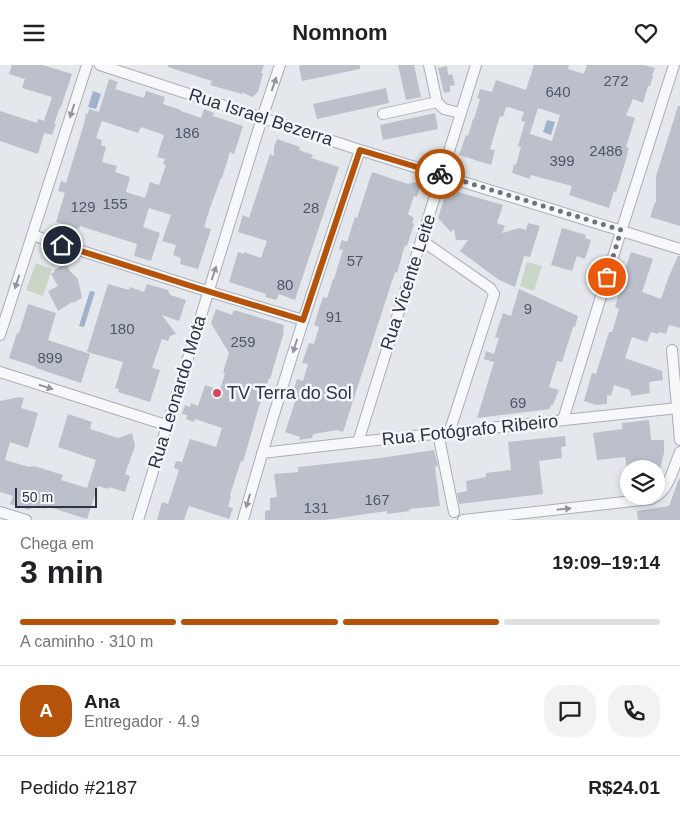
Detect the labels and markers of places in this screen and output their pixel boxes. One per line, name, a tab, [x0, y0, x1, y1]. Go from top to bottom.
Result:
pin	[41, 224, 83, 266]
pin	[586, 256, 628, 298]
place label: TV Terra do Sol	[227, 383, 352, 403]
marker: TV Terra do Sol	[211, 387, 223, 399]

